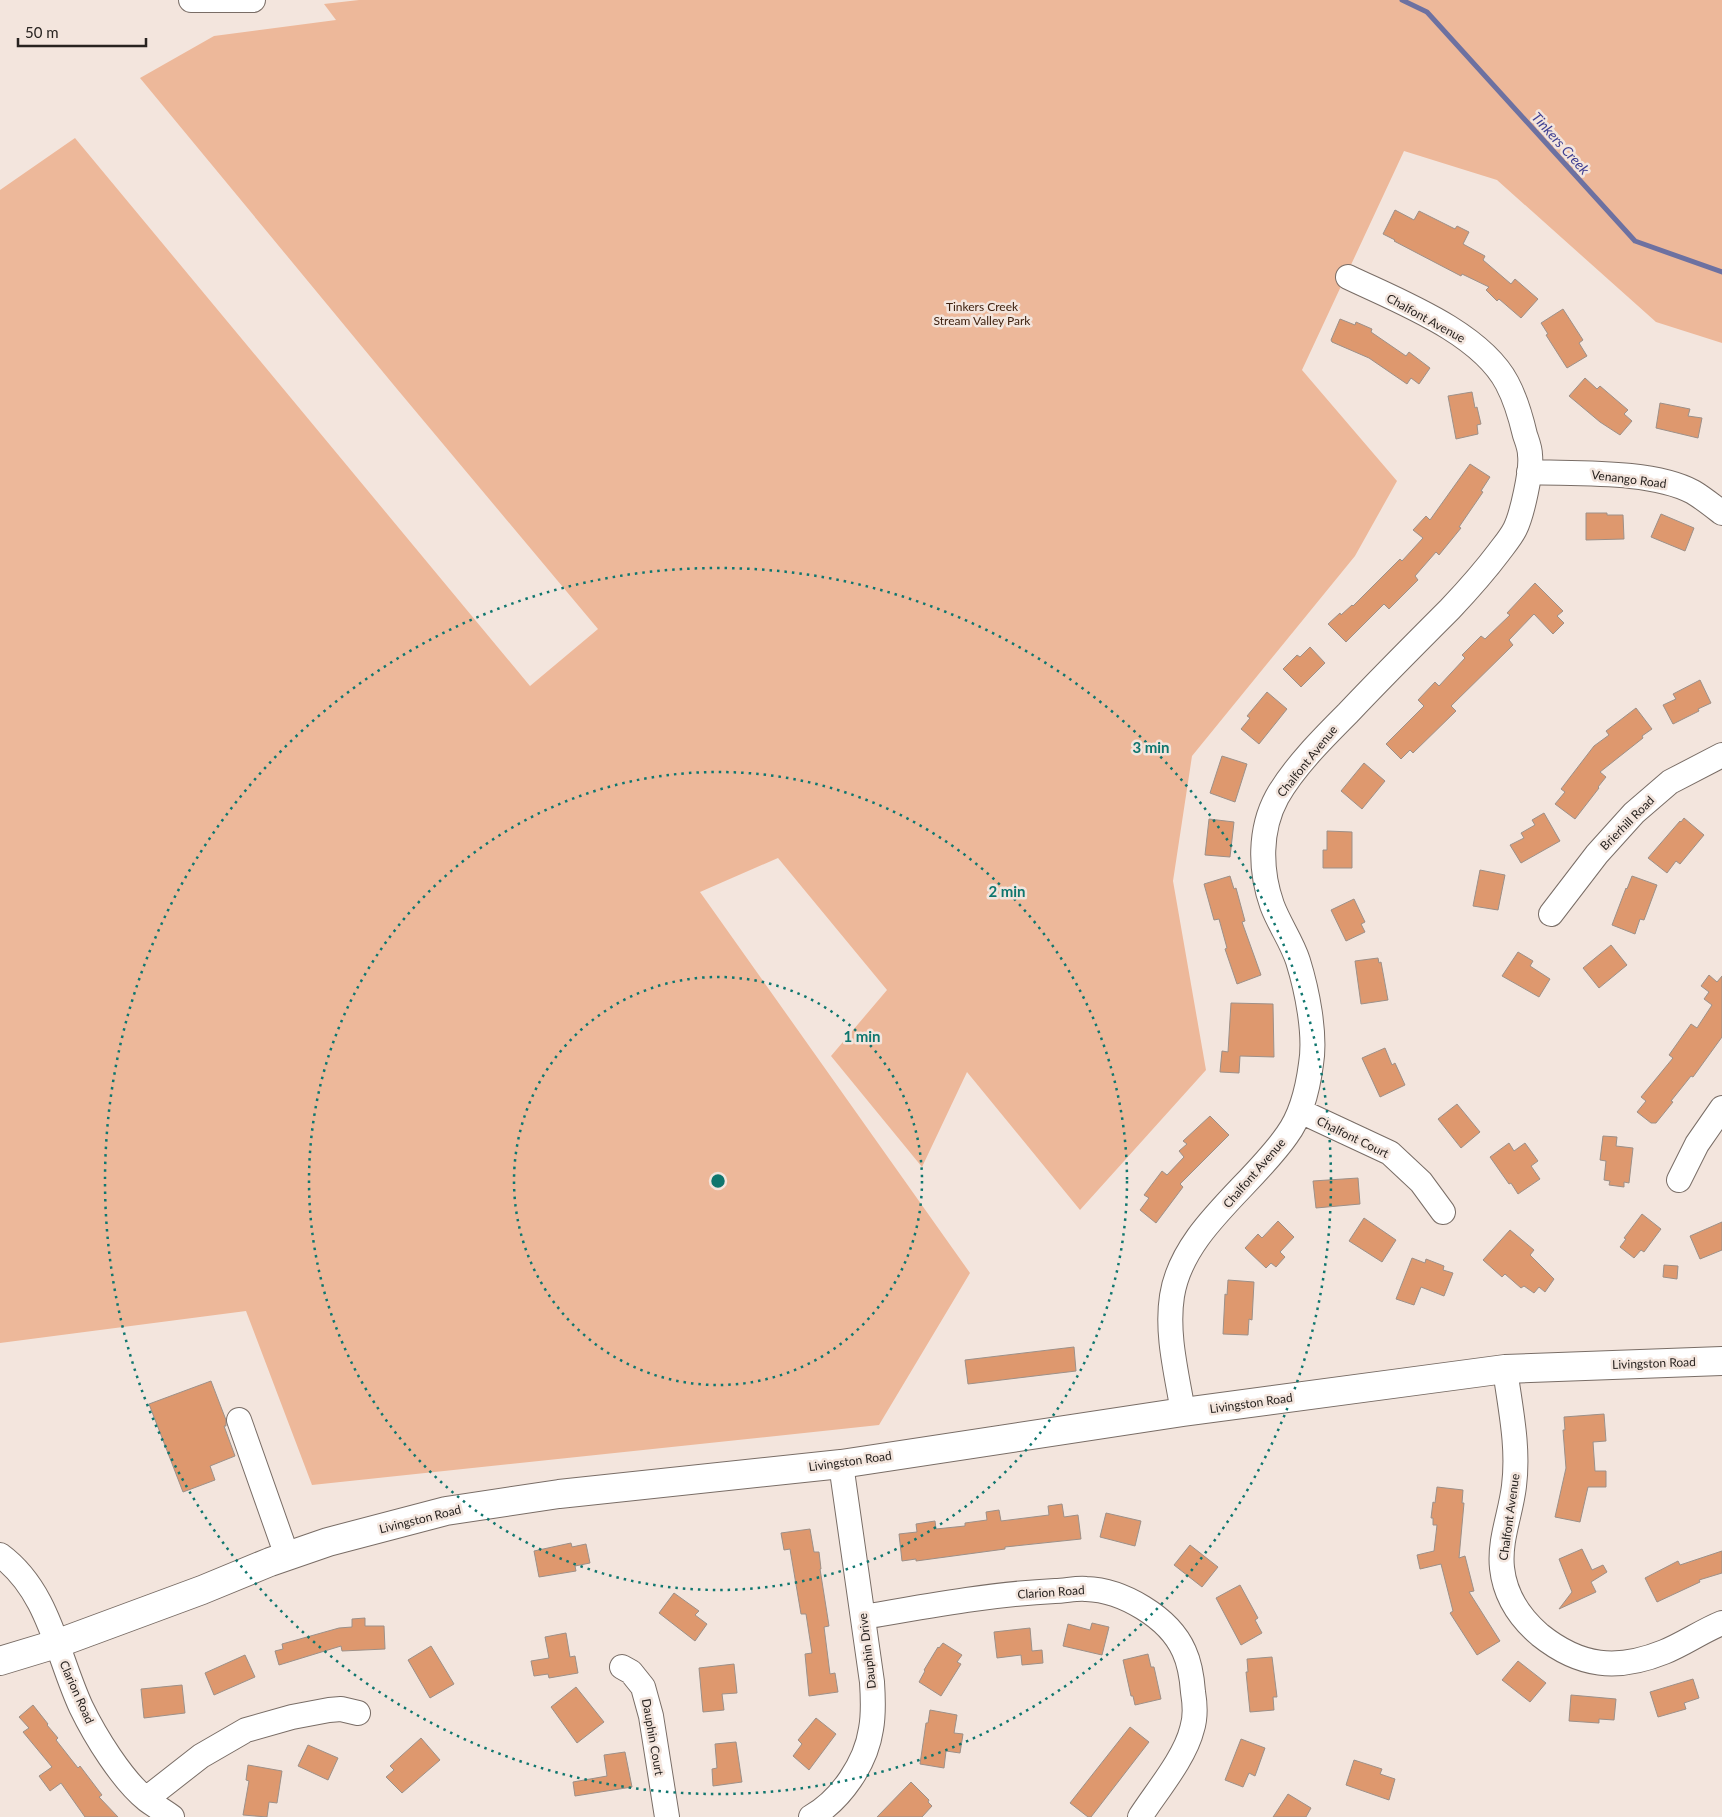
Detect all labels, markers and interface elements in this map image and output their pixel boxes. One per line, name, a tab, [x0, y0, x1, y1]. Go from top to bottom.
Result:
scale bar	[18, 15, 145, 47]
text: 50 m	[25, 23, 59, 41]
water label: Tinkers Creek	[1529, 108, 1594, 178]
street label: Chalfont Avenue	[1384, 290, 1468, 346]
park label: Tinkers Creek Stream Valley Park	[934, 299, 1031, 328]
street label: Venango Road	[1591, 467, 1667, 491]
street label: Chalfont Avenue	[1274, 722, 1340, 800]
text: 3 min	[1132, 738, 1170, 756]
street label: Brierhill Road	[1597, 793, 1657, 853]
text: 2 min	[988, 882, 1026, 900]
text: 1 min	[843, 1027, 881, 1045]
street label: Chalfont Court	[1314, 1113, 1392, 1161]
street label: Chalfont Avenue	[1220, 1135, 1288, 1211]
centre of rings	[709, 1172, 727, 1190]
street label: Livingston Road	[1612, 1354, 1696, 1372]
street label: Livingston Road	[1209, 1390, 1293, 1416]
street label: Livingston Road	[808, 1448, 892, 1474]
street label: Chalfont Avenue	[1495, 1473, 1523, 1561]
street label: Livingston Road	[378, 1502, 462, 1536]
street label: Clarion Road	[1017, 1582, 1085, 1602]
street label: Dauphin Drive	[855, 1612, 879, 1690]
street label: Clarion Road	[56, 1658, 98, 1726]
street label: Dauphin Court	[639, 1697, 667, 1777]

